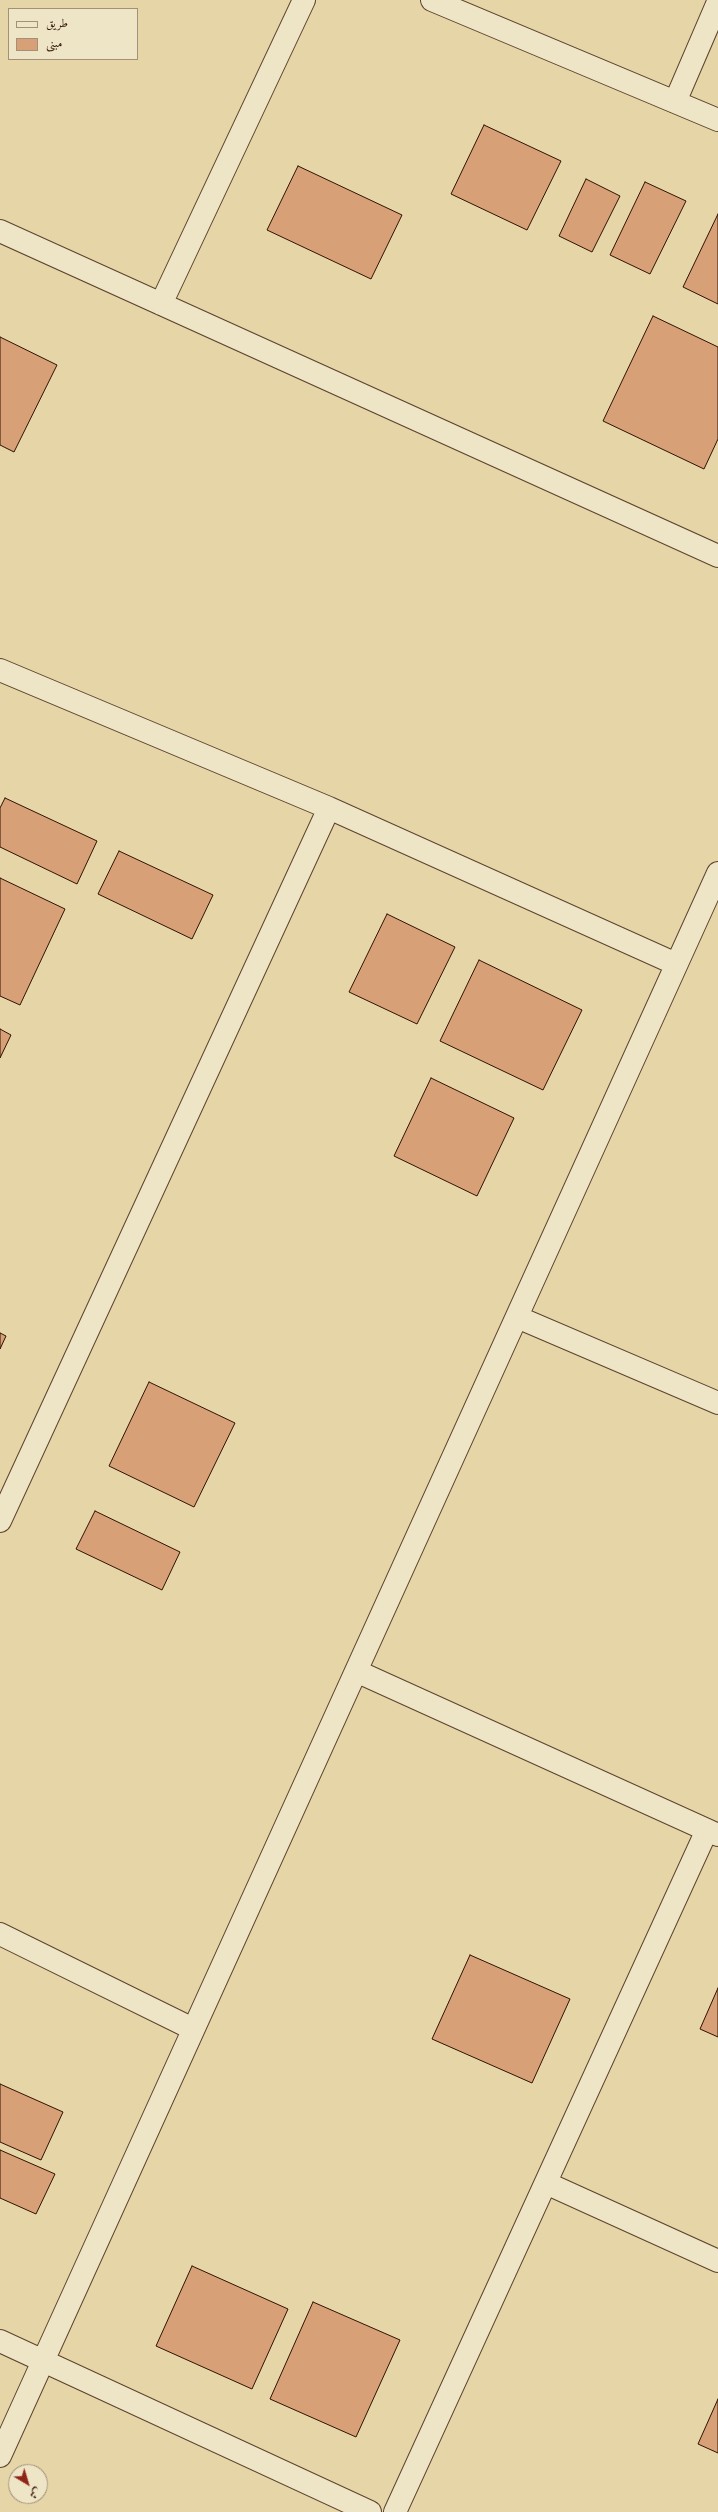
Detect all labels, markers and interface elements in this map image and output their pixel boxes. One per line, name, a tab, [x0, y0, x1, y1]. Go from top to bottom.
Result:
legend	[8, 8, 138, 60]
text: طريق	[46, 16, 68, 30]
text: مبنى	[46, 36, 62, 50]
north arrow	[8, 2464, 48, 2504]
text: ش	[27, 2485, 43, 2502]

